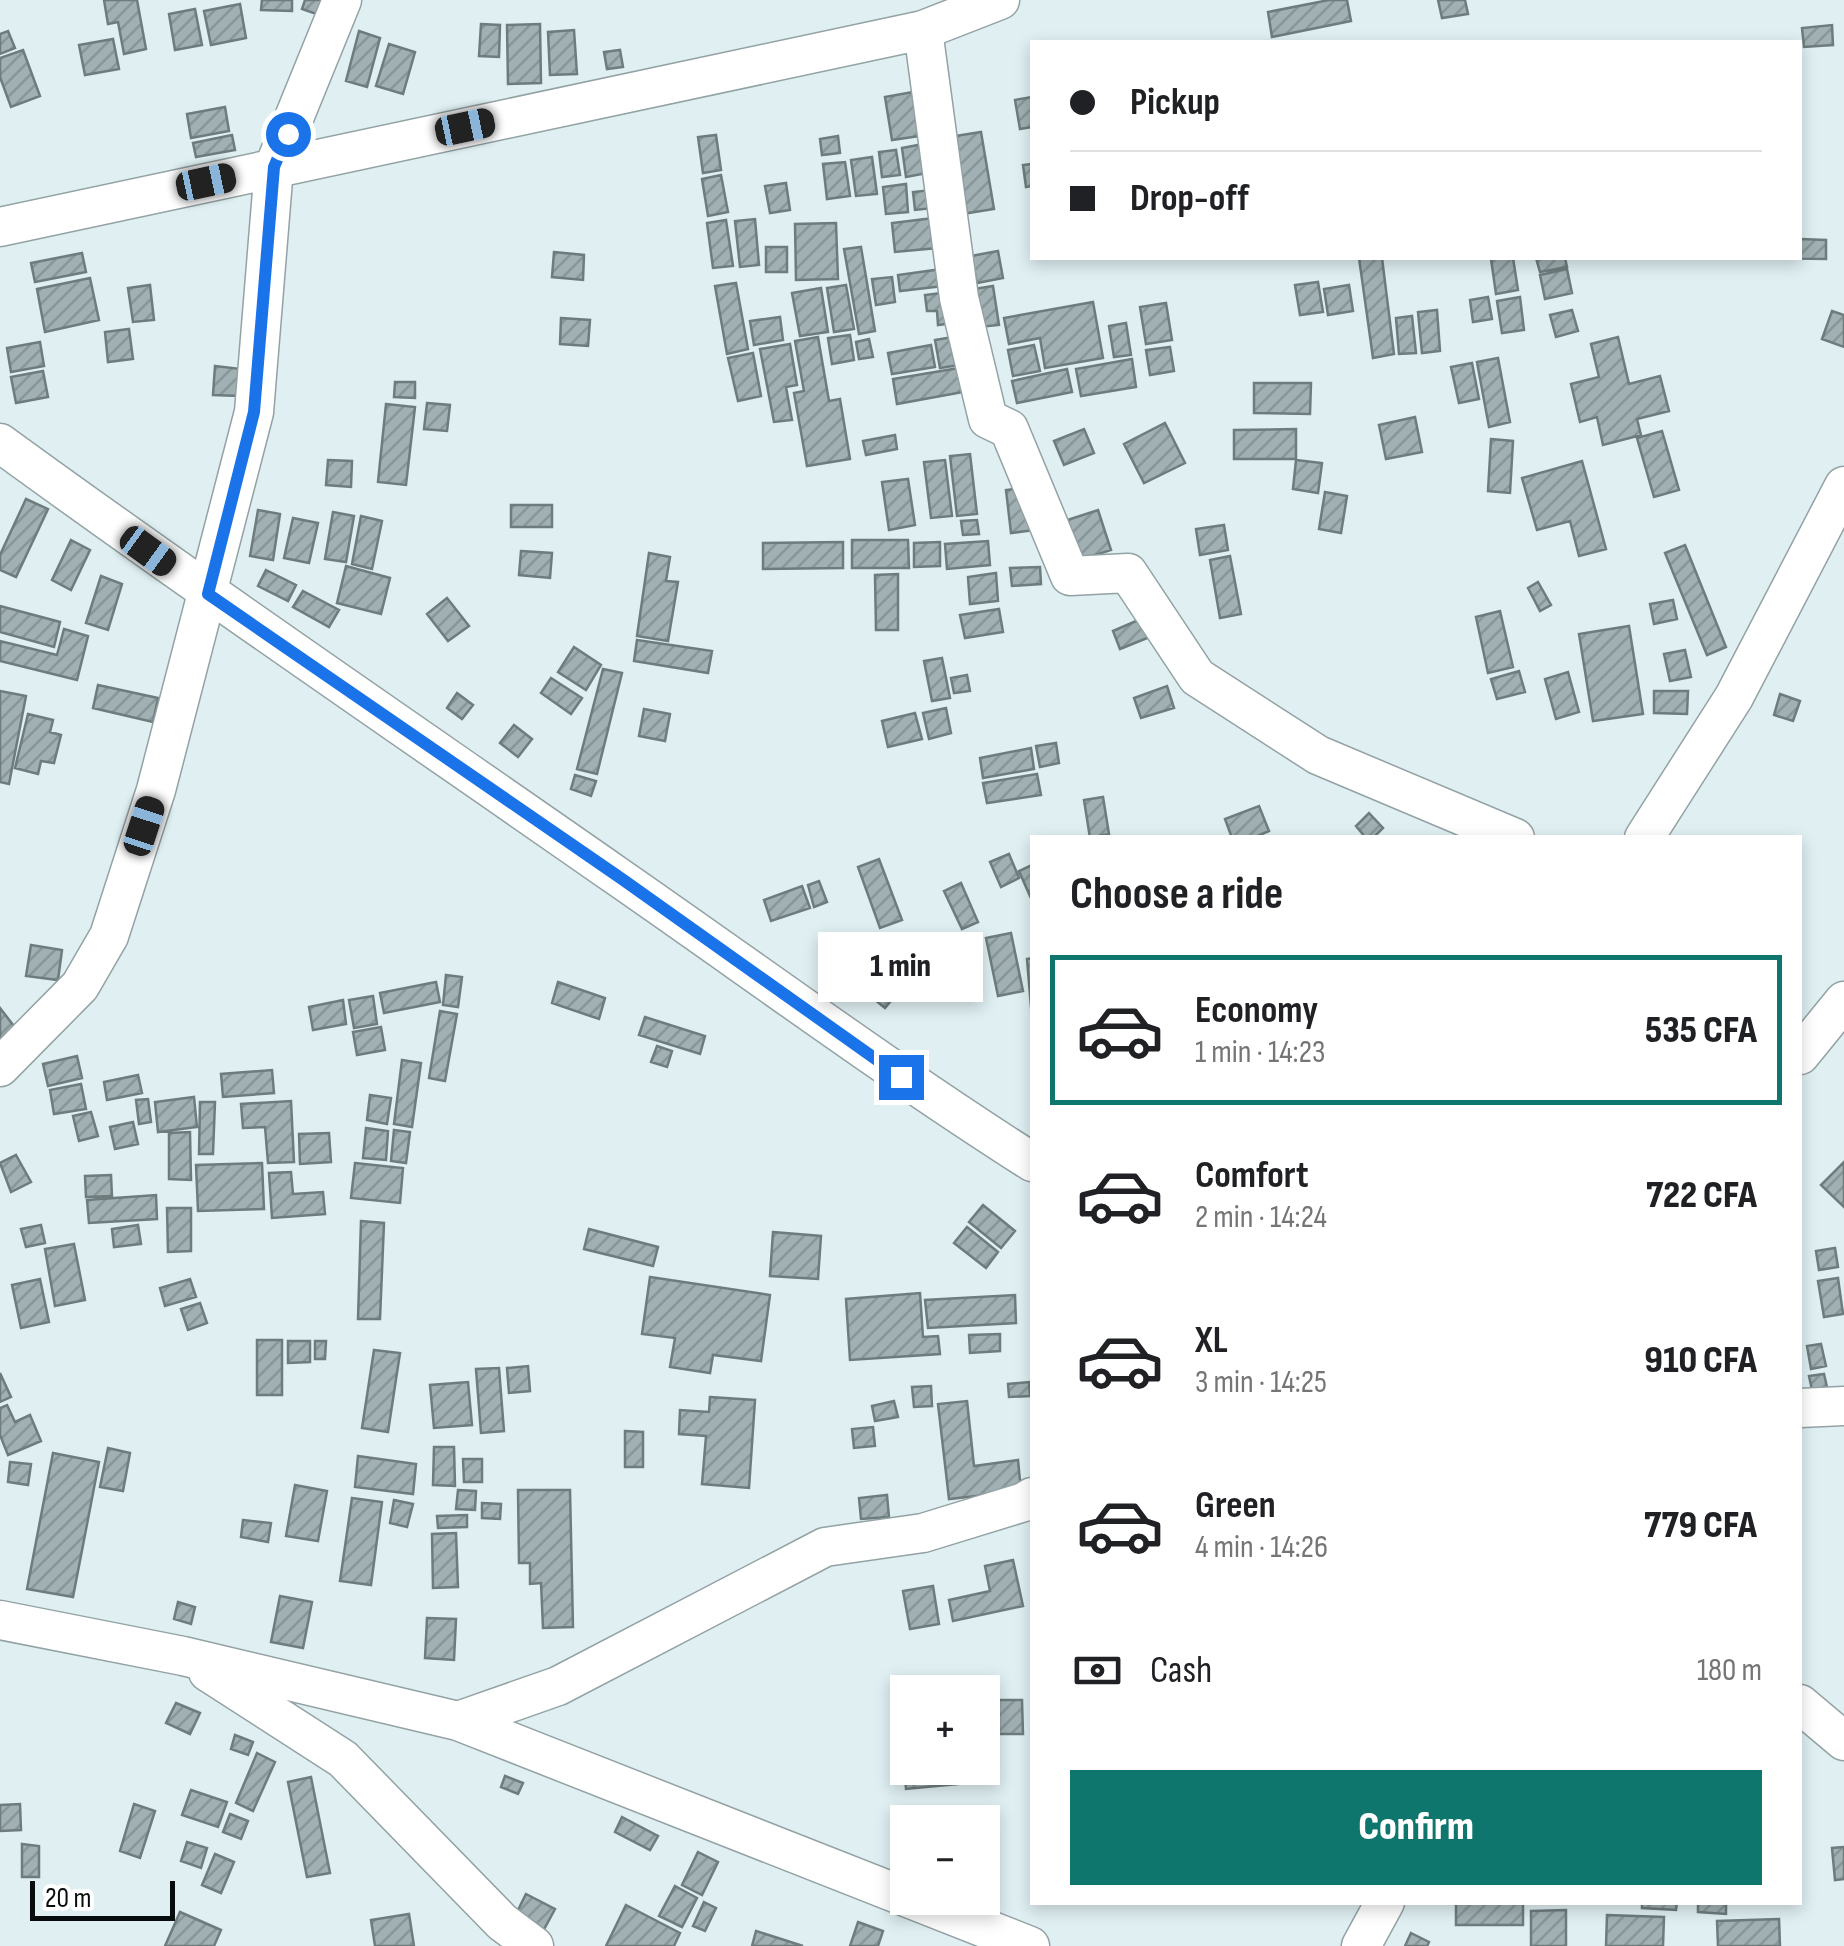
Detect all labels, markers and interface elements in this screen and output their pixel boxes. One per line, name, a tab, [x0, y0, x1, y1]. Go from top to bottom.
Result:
text: Pickup	[1130, 80, 1220, 125]
car	[433, 106, 497, 148]
route start	[266, 112, 311, 157]
car	[174, 161, 238, 203]
text: Drop-off	[1130, 176, 1249, 221]
car	[115, 521, 181, 581]
car	[120, 793, 168, 859]
text: Choose a ride	[1070, 867, 1283, 922]
callout: 1 min	[818, 932, 984, 1002]
text: 1 min	[870, 947, 931, 986]
icon: car	[1075, 985, 1165, 1075]
text: Economy	[1195, 988, 1318, 1033]
text: 535 CFA	[1645, 1008, 1757, 1053]
text: 1 min · 14:23	[1195, 1033, 1325, 1072]
route end	[879, 1055, 924, 1100]
icon: car	[1075, 1150, 1165, 1240]
text: Comfort	[1195, 1153, 1309, 1198]
text: 722 CFA	[1646, 1173, 1757, 1218]
text: 2 min · 14:24	[1195, 1198, 1327, 1237]
icon: car	[1075, 1315, 1165, 1405]
text: XL	[1195, 1318, 1228, 1363]
text: 910 CFA	[1644, 1338, 1757, 1383]
text: 3 min · 14:25	[1195, 1363, 1327, 1402]
icon: car	[1075, 1480, 1165, 1570]
text: Green	[1195, 1483, 1276, 1528]
text: 779 CFA	[1644, 1503, 1757, 1548]
text: 4 min · 14:26	[1195, 1528, 1328, 1567]
icon: cash	[1070, 1643, 1125, 1698]
text: Cash	[1150, 1648, 1212, 1693]
text: 180 m	[1697, 1651, 1762, 1690]
map controls	[890, 1675, 1000, 1915]
button: +	[890, 1675, 1000, 1785]
button: Confirm	[1070, 1770, 1762, 1885]
button: −	[890, 1805, 1000, 1915]
scale bar	[30, 1876, 175, 1920]
text: 20 m	[45, 1882, 91, 1915]

